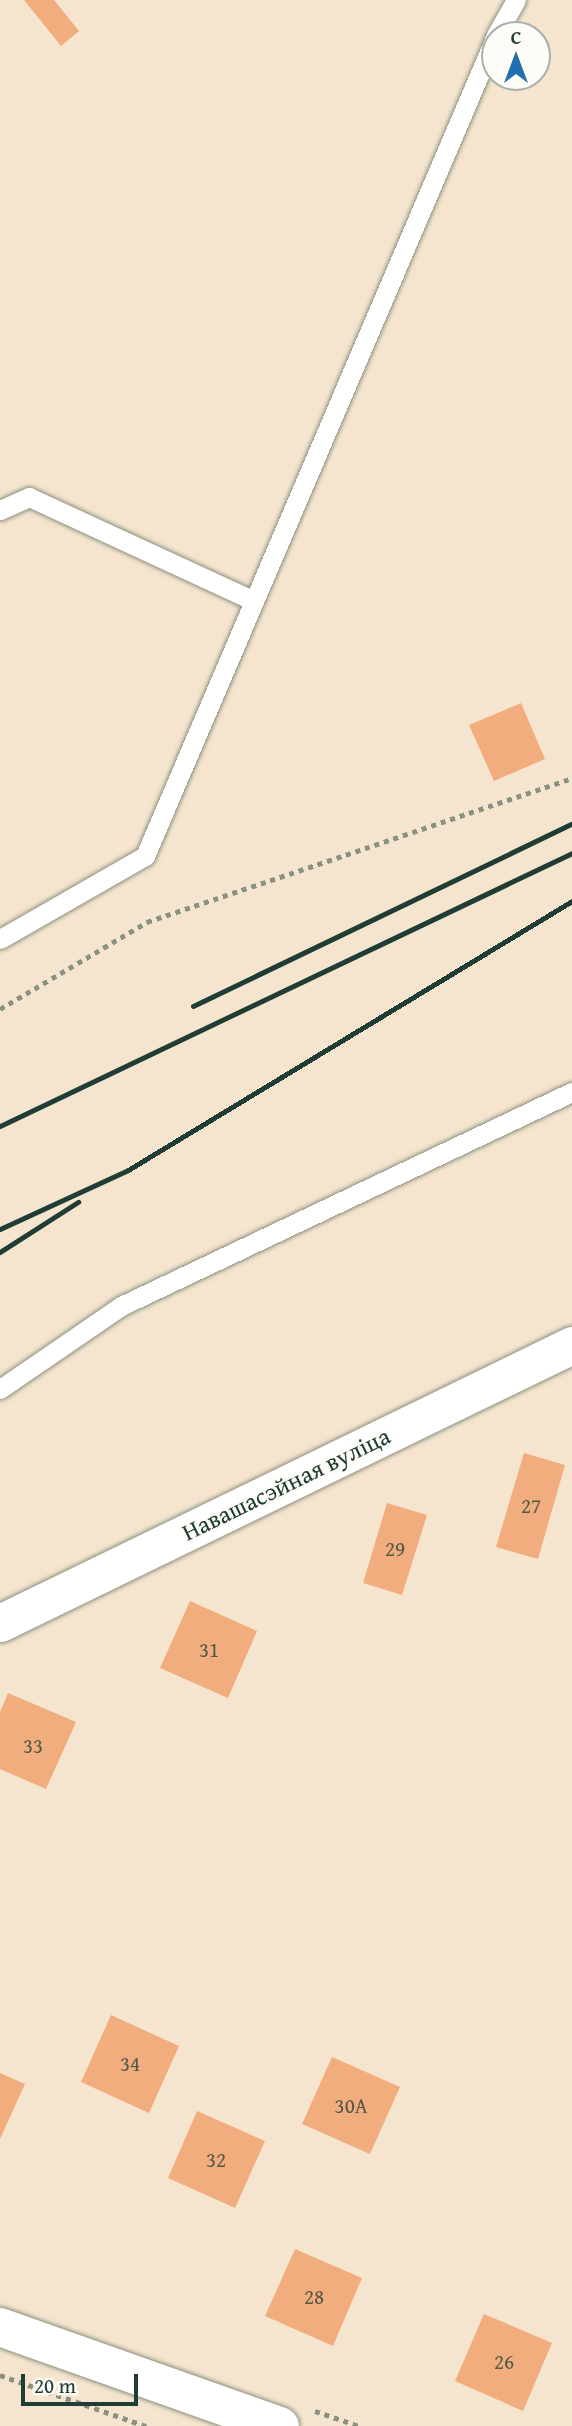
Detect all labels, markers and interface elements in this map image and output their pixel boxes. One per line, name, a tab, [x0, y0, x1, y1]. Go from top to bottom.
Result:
north arrow	[481, 21, 551, 91]
text: С	[511, 23, 521, 51]
street label: Навашасэйная вуліца	[177, 1421, 395, 1547]
house number: 27	[521, 1493, 541, 1519]
house number: 29	[385, 1536, 405, 1562]
house number: 31	[199, 1637, 219, 1663]
house number: 33	[23, 1733, 43, 1759]
house number: 34	[120, 2051, 140, 2077]
house number: 30А	[335, 2093, 367, 2119]
house number: 32	[206, 2147, 226, 2173]
house number: 28	[304, 2284, 324, 2310]
house number: 26	[494, 2349, 514, 2375]
scale bar	[24, 2360, 142, 2404]
text: 20 m	[34, 2370, 76, 2401]

